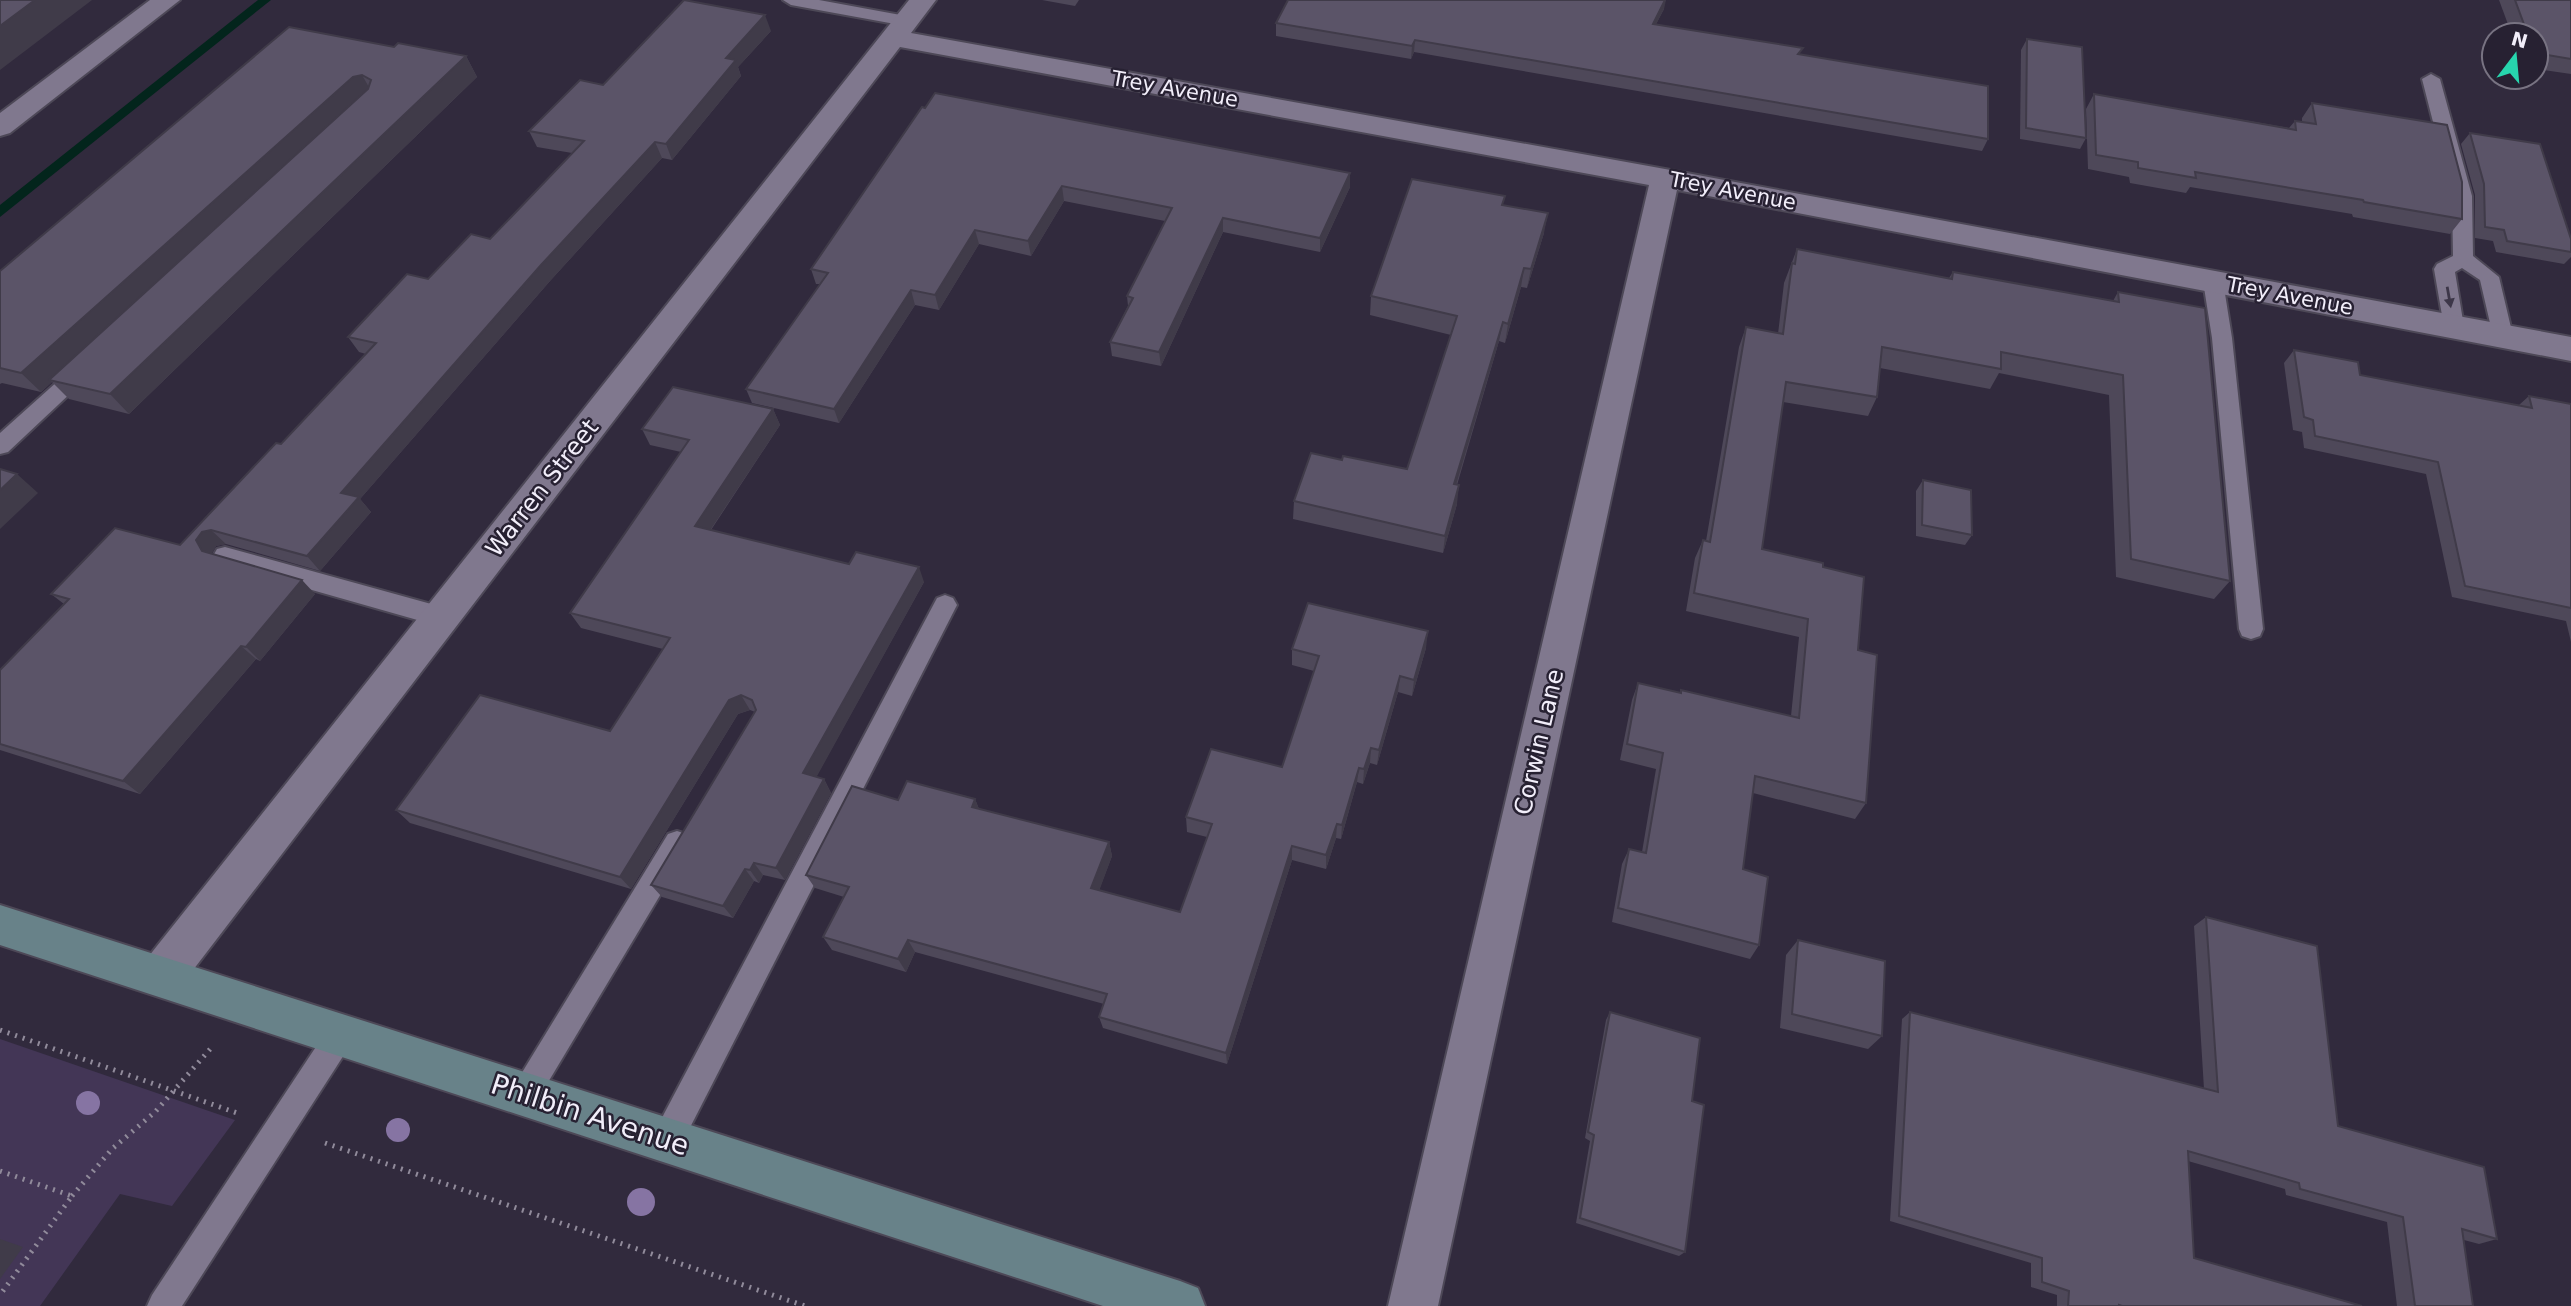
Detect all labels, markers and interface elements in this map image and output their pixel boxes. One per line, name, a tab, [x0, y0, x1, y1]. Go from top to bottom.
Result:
north arrow	[2480, 21, 2550, 91]
text: N	[2509, 27, 2530, 52]
street label: Trey Avenue	[1109, 66, 1240, 112]
street label: Trey Avenue	[1667, 167, 1798, 215]
street label: Trey Avenue	[2224, 272, 2355, 320]
one-way arrow	[2444, 286, 2455, 308]
street label: Warren Street	[480, 414, 604, 562]
street label: Corwin Lane	[1509, 667, 1569, 817]
street label: Philbin Avenue	[487, 1067, 693, 1163]

